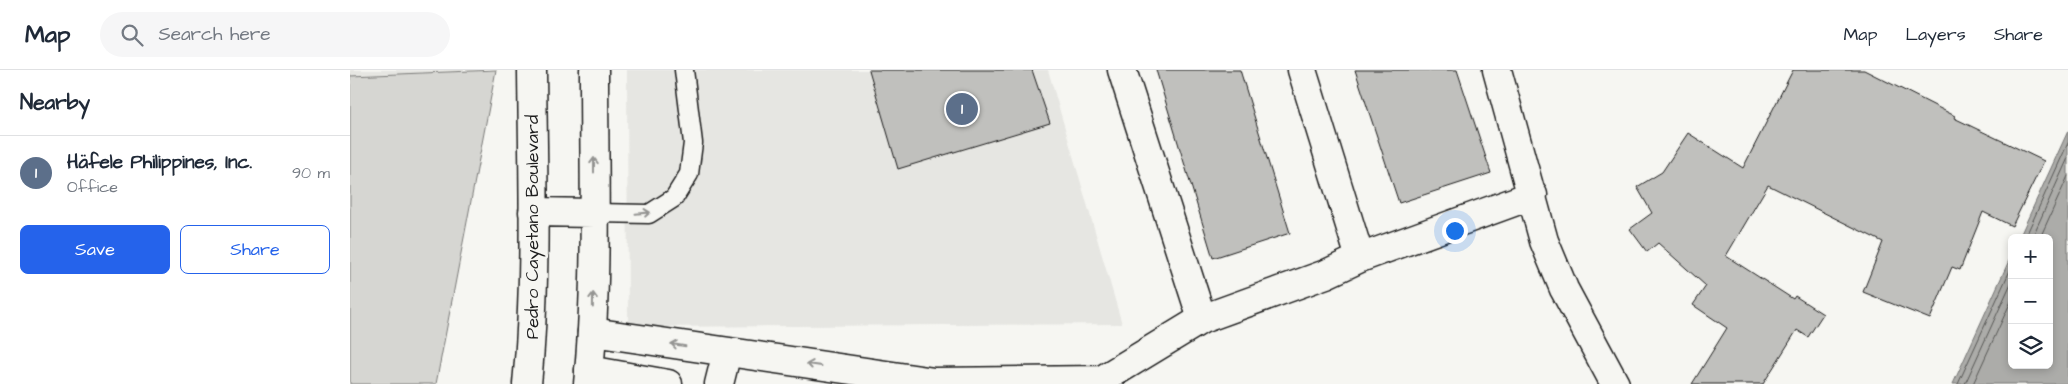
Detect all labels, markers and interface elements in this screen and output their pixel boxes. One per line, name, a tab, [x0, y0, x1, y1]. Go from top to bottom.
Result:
search box	[100, 12, 450, 57]
text: Map	[25, 18, 70, 52]
icon: search	[118, 21, 146, 49]
text: Search here	[158, 21, 271, 48]
text: Map	[1843, 22, 1877, 47]
text: Layers	[1905, 22, 1966, 47]
text: Share	[1994, 22, 2043, 47]
text: Nearby	[20, 88, 90, 117]
pin: 1	[946, 90, 978, 128]
street label: Pedro Cayetano Boulevard	[520, 115, 546, 339]
text: Häfele Philippines, Inc.	[67, 149, 252, 176]
one-way arrow	[589, 157, 599, 173]
text: 1	[35, 162, 37, 184]
text: 90 m	[292, 162, 330, 184]
text: Office	[67, 176, 118, 198]
one-way arrow	[635, 208, 651, 218]
your location	[1442, 218, 1468, 244]
button: Save	[20, 225, 170, 274]
button: Share	[180, 225, 330, 274]
map controls	[2008, 234, 2053, 369]
button: +	[2008, 234, 2053, 279]
button: −	[2008, 279, 2053, 324]
one-way arrow	[588, 293, 598, 309]
button: layers	[2008, 324, 2053, 369]
one-way arrow	[671, 340, 687, 350]
one-way arrow	[806, 360, 822, 370]

